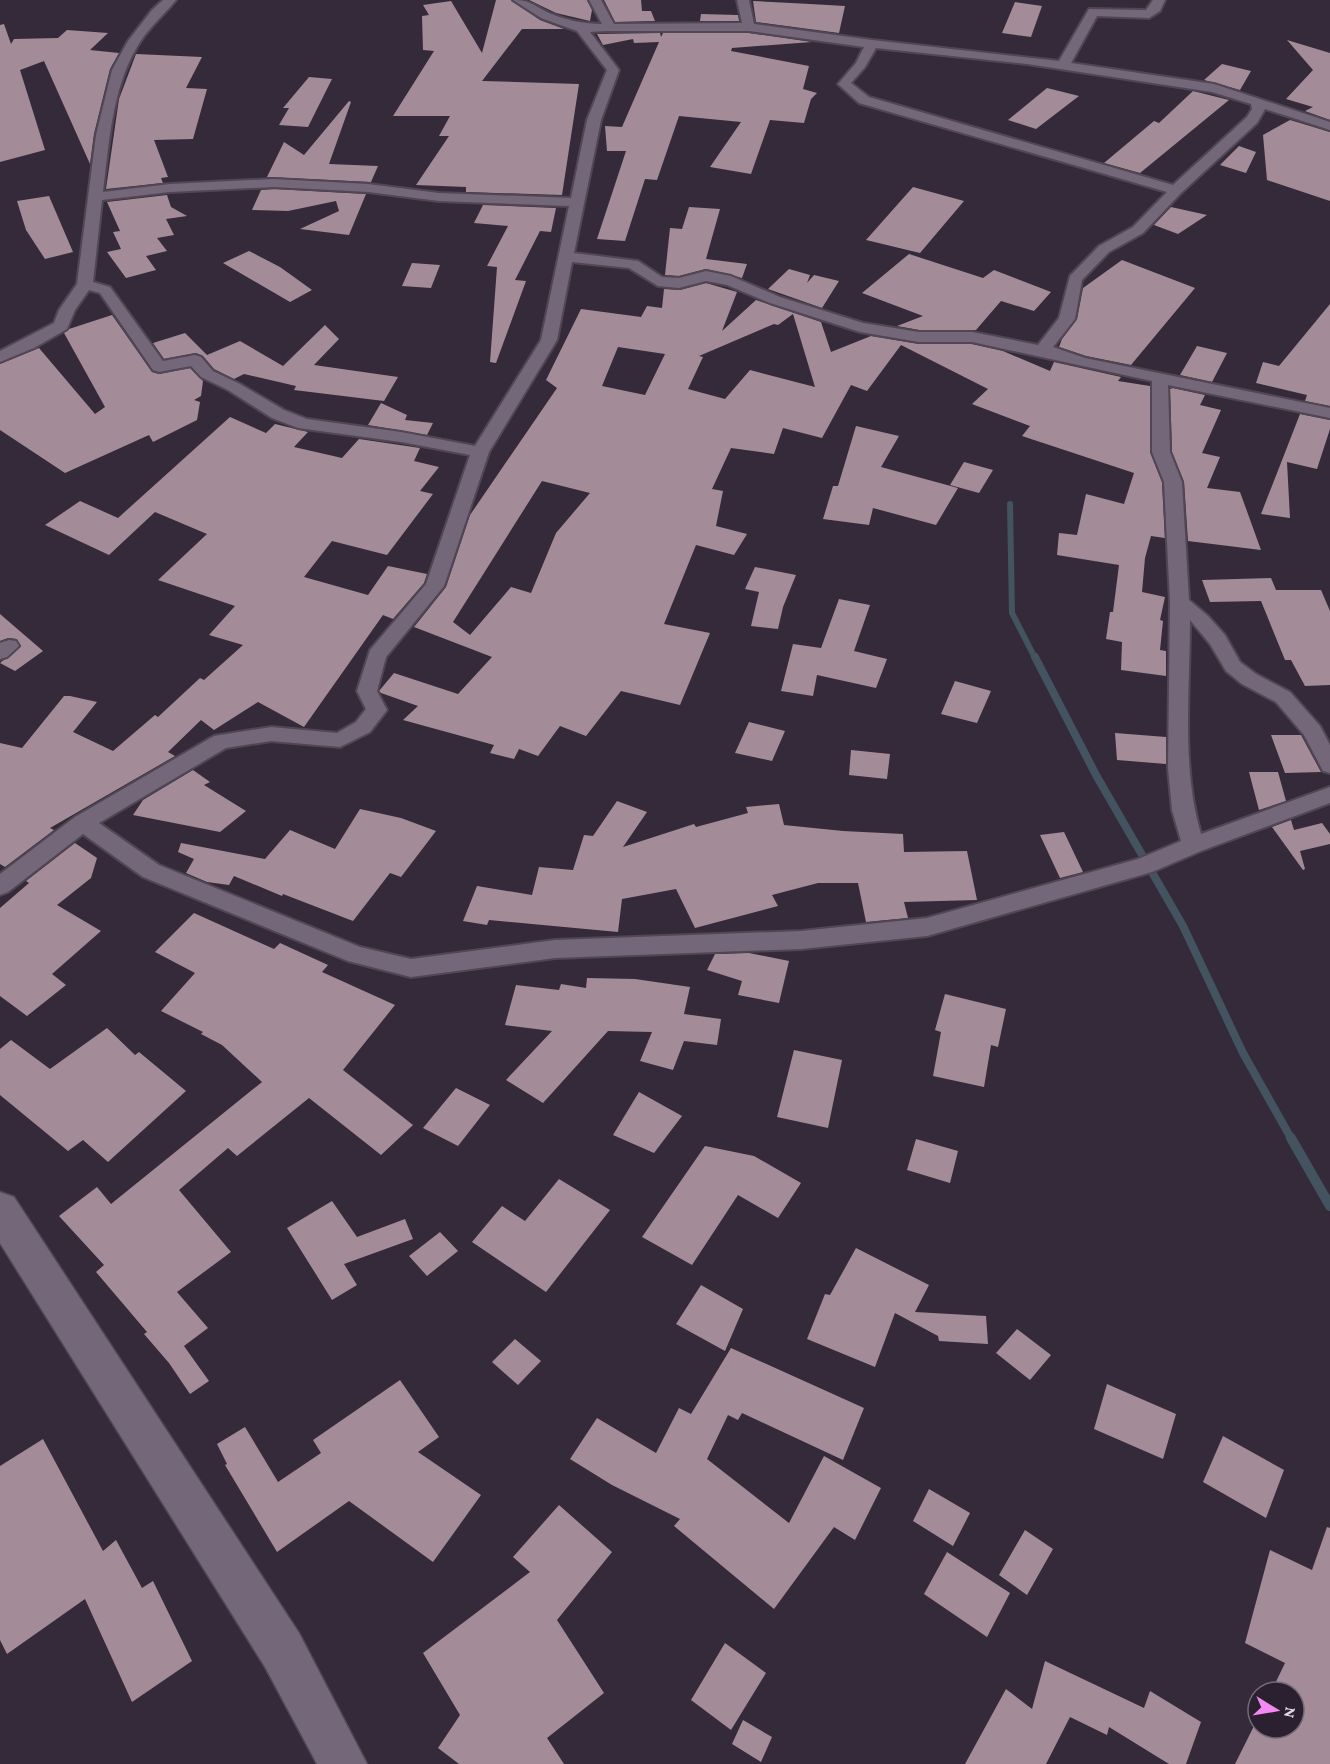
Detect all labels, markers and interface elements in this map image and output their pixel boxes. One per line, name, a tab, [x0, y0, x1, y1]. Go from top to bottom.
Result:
north arrow	[1246, 1680, 1306, 1740]
text: N	[1281, 1706, 1300, 1720]

